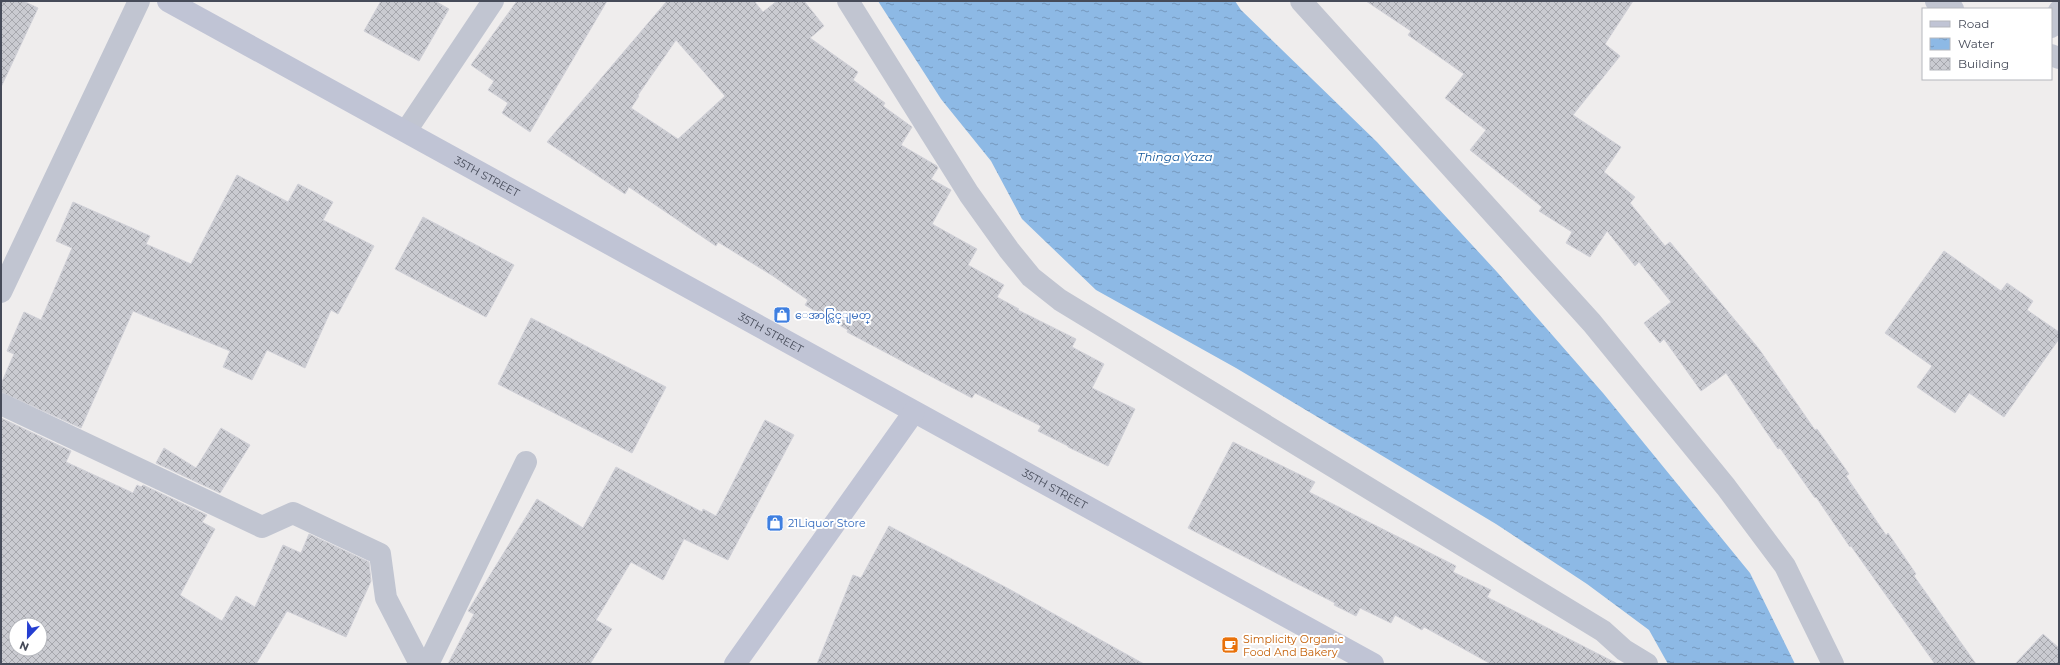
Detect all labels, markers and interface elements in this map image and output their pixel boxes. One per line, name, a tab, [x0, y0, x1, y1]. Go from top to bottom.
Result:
legend	[1922, 8, 2052, 80]
text: Road	[1958, 16, 1989, 31]
text: Water	[1958, 36, 1995, 51]
text: Building	[1958, 56, 2009, 71]
water label: Thinga Yaza	[1137, 149, 1213, 164]
street label: 35TH STREET	[452, 153, 523, 200]
shop icon: ေအာင္လြင္ျမတ္	[772, 305, 792, 325]
place label: ေအာင္လြင္ျမတ္	[795, 308, 871, 324]
street label: 35TH STREET	[736, 309, 806, 357]
street label: 35TH STREET	[1020, 465, 1090, 513]
shop icon: 21Liquor Store	[765, 513, 785, 533]
place label: 21Liquor Store	[788, 516, 866, 530]
north arrow	[8, 617, 48, 657]
place label: Simplicity Organic Food And Bakery	[1243, 632, 1344, 659]
cafe icon: Simplicity Organic Food And Bakery	[1220, 635, 1240, 655]
text: N	[18, 638, 31, 654]

